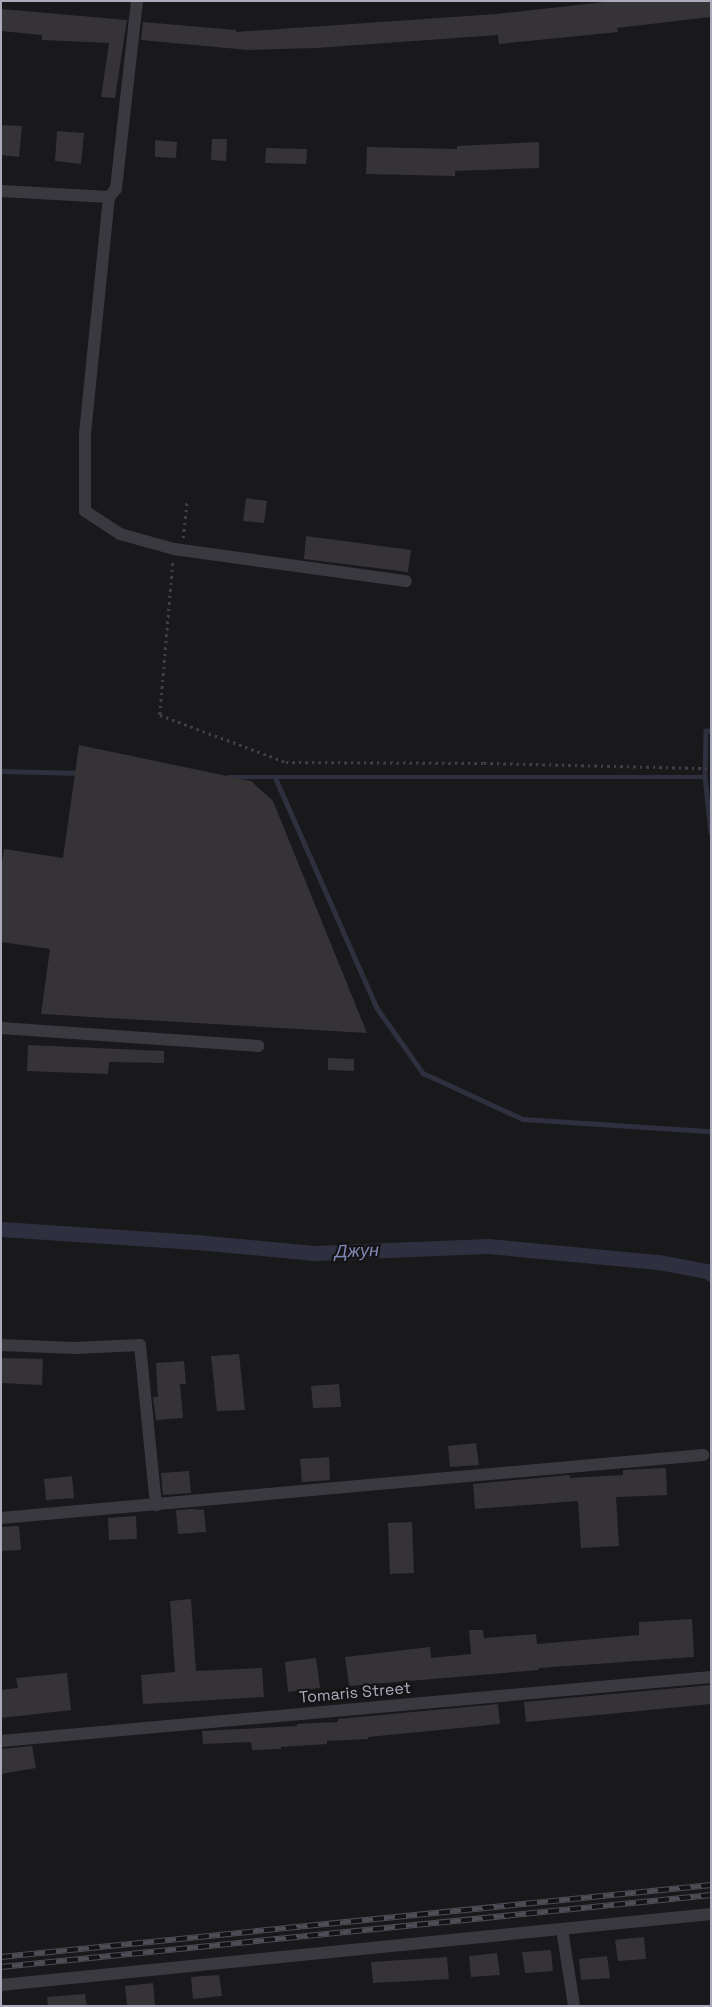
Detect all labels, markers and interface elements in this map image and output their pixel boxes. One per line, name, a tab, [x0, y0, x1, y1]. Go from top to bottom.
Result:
water label: Джун	[335, 1239, 379, 1263]
street label: Tomaris Street	[298, 1679, 412, 1707]

